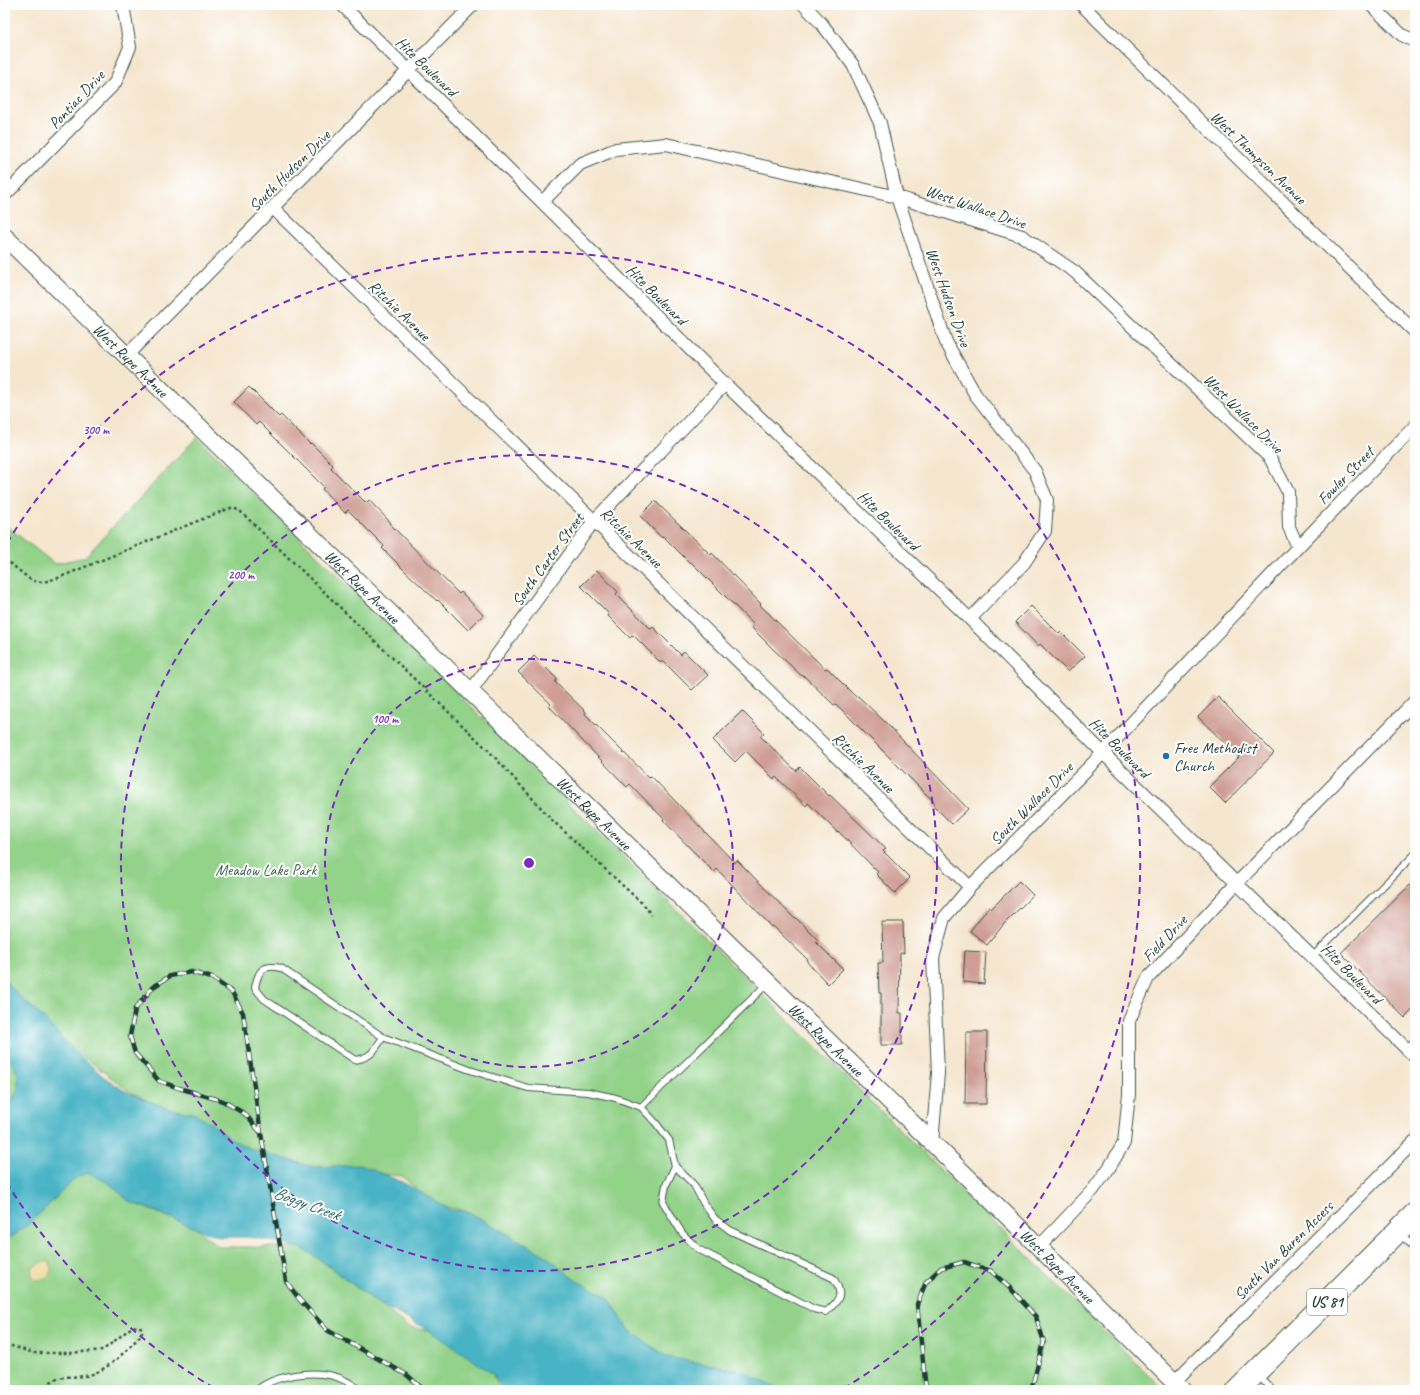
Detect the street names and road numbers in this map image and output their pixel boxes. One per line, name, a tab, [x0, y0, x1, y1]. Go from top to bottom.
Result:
street label: Hite Boulevard	[391, 32, 463, 103]
street label: Pontiac Drive	[44, 65, 110, 133]
street label: West Thompson Avenue	[1206, 107, 1312, 210]
street label: South Hudson Drive	[245, 124, 336, 216]
street label: West Wallace Drive	[923, 180, 1030, 234]
street label: West Hudson Drive	[921, 245, 976, 351]
street label: Hite Boulevard	[622, 260, 693, 331]
street label: Ritchie Avenue	[364, 276, 436, 346]
street label: West Rupe Avenue	[88, 320, 173, 403]
street label: West Wallace Drive	[1199, 370, 1289, 459]
street label: Fowler Street	[1313, 441, 1380, 509]
street label: Hite Boulevard	[853, 486, 925, 557]
street label: Ritchie Avenue	[596, 503, 668, 573]
street label: South Carter Street	[507, 508, 589, 610]
street label: West Rupe Avenue	[320, 546, 405, 630]
street label: Hite Boulevard	[1085, 713, 1156, 784]
street label: Ritchie Avenue	[828, 728, 900, 798]
street label: South Wallace Drive	[986, 757, 1079, 849]
street label: West Rupe Avenue	[552, 772, 637, 856]
street label: Field Drive	[1138, 910, 1193, 966]
street label: Hite Boulevard	[1317, 939, 1388, 1010]
street label: West Rupe Avenue	[784, 999, 869, 1082]
street label: South Van Buren Access	[1230, 1196, 1339, 1305]
street label: West Rupe Avenue	[1016, 1225, 1100, 1309]
road number: US 81	[1307, 1289, 1347, 1315]

